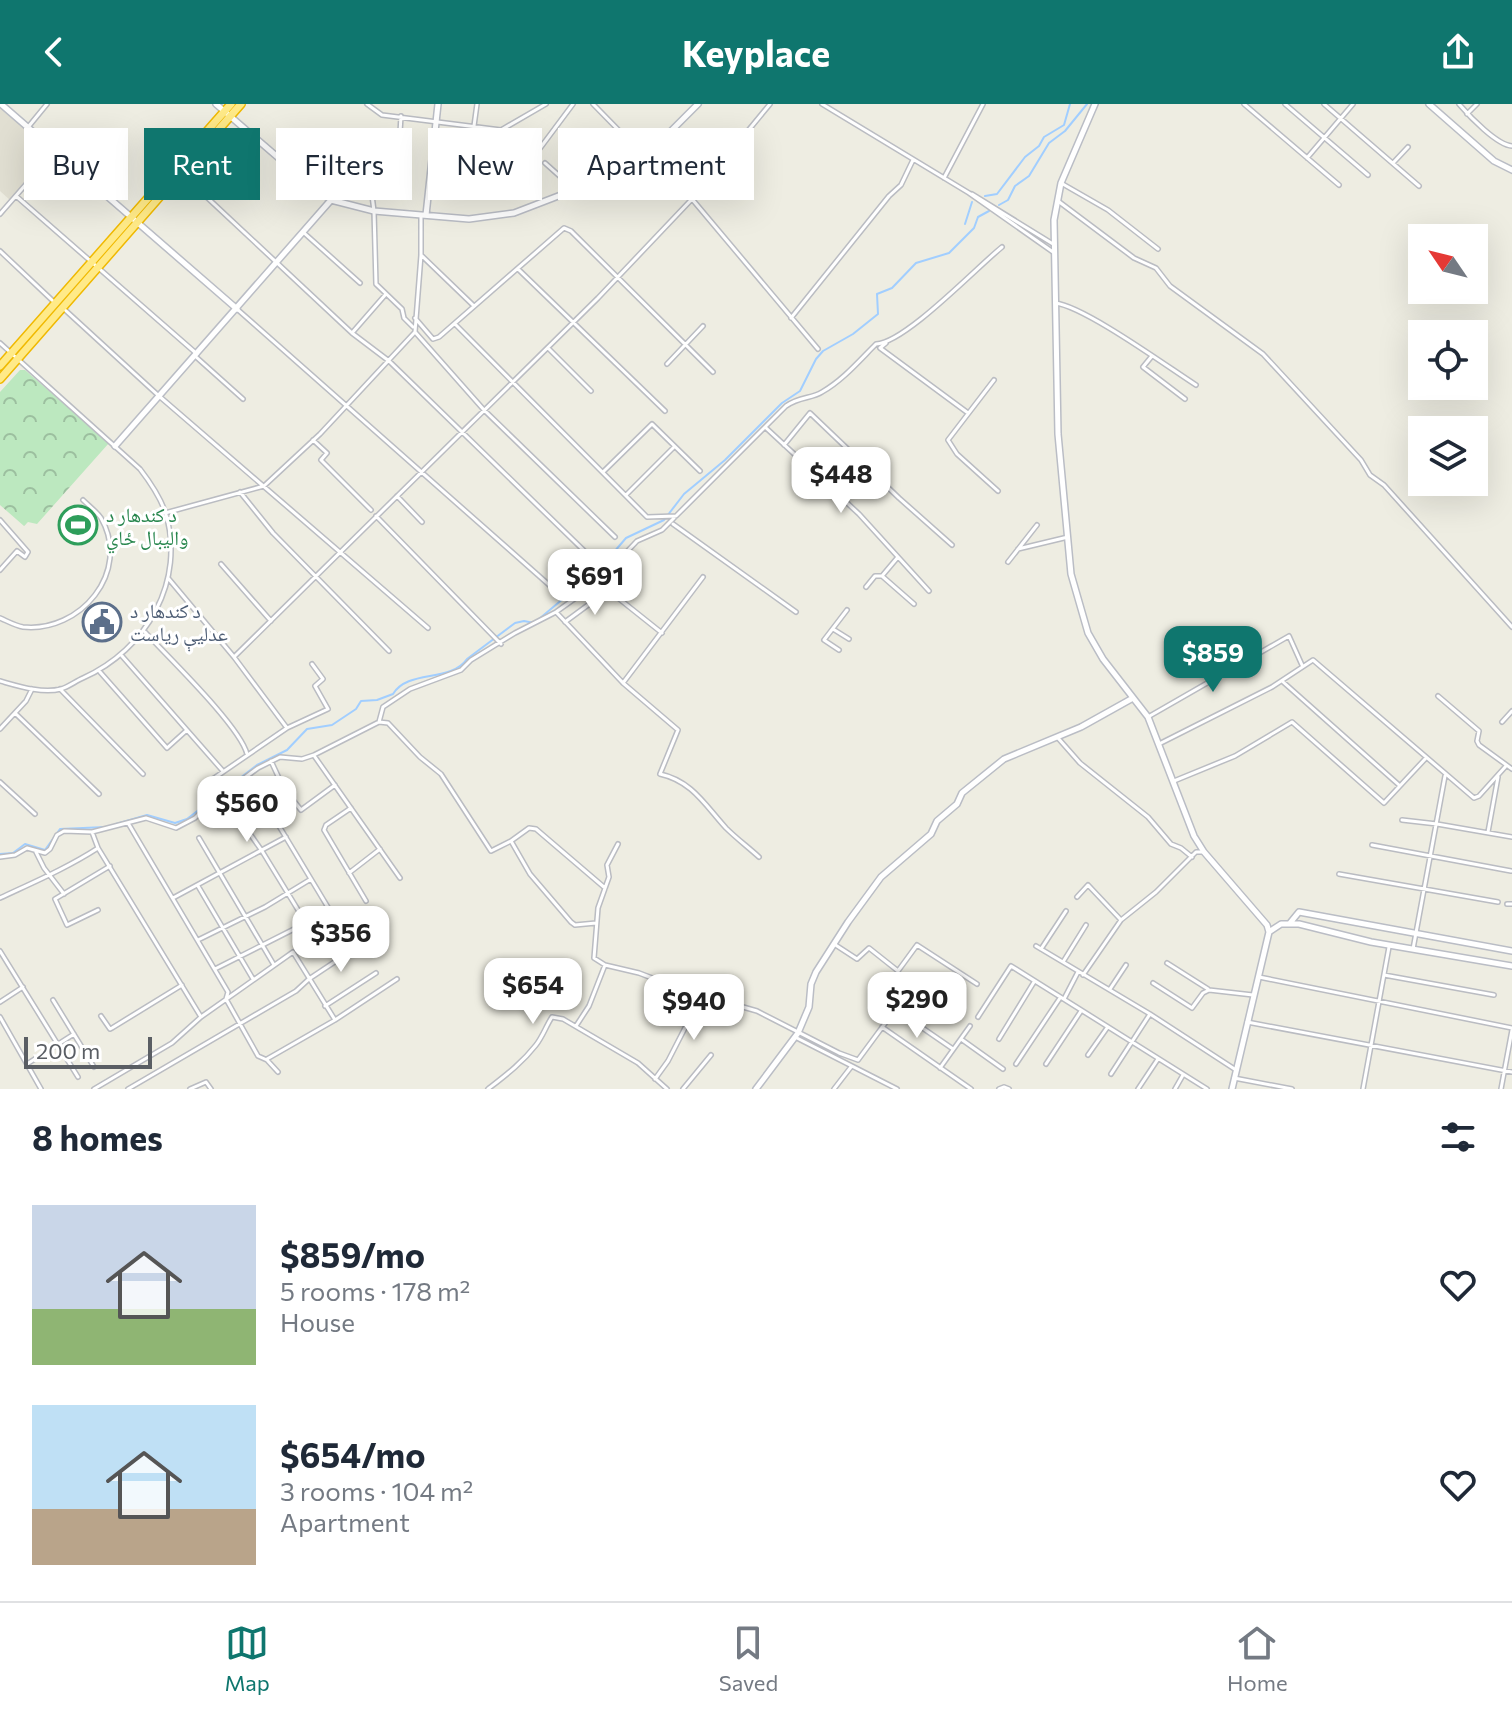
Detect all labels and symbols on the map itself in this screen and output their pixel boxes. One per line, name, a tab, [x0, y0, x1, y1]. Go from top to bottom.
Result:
north arrow	[1408, 224, 1488, 304]
pin: $448	[794, 447, 888, 515]
place label: د کندهار د واليبال ځاي	[106, 502, 188, 554]
sports icon: د کندهار د واليبال ځاي	[57, 504, 99, 546]
pin: $691	[548, 549, 642, 617]
place label: د کندهار د عدلیې رياست	[130, 598, 228, 652]
public building icon: د کندهار د عدلیې رياست	[81, 601, 123, 643]
pin: $859	[1166, 626, 1260, 694]
pin: $560	[200, 776, 294, 844]
pin: $356	[294, 906, 388, 974]
pin: $654	[486, 958, 580, 1026]
pin: $290	[870, 972, 964, 1040]
pin: $940	[647, 974, 741, 1042]
scale bar	[24, 1033, 152, 1069]

